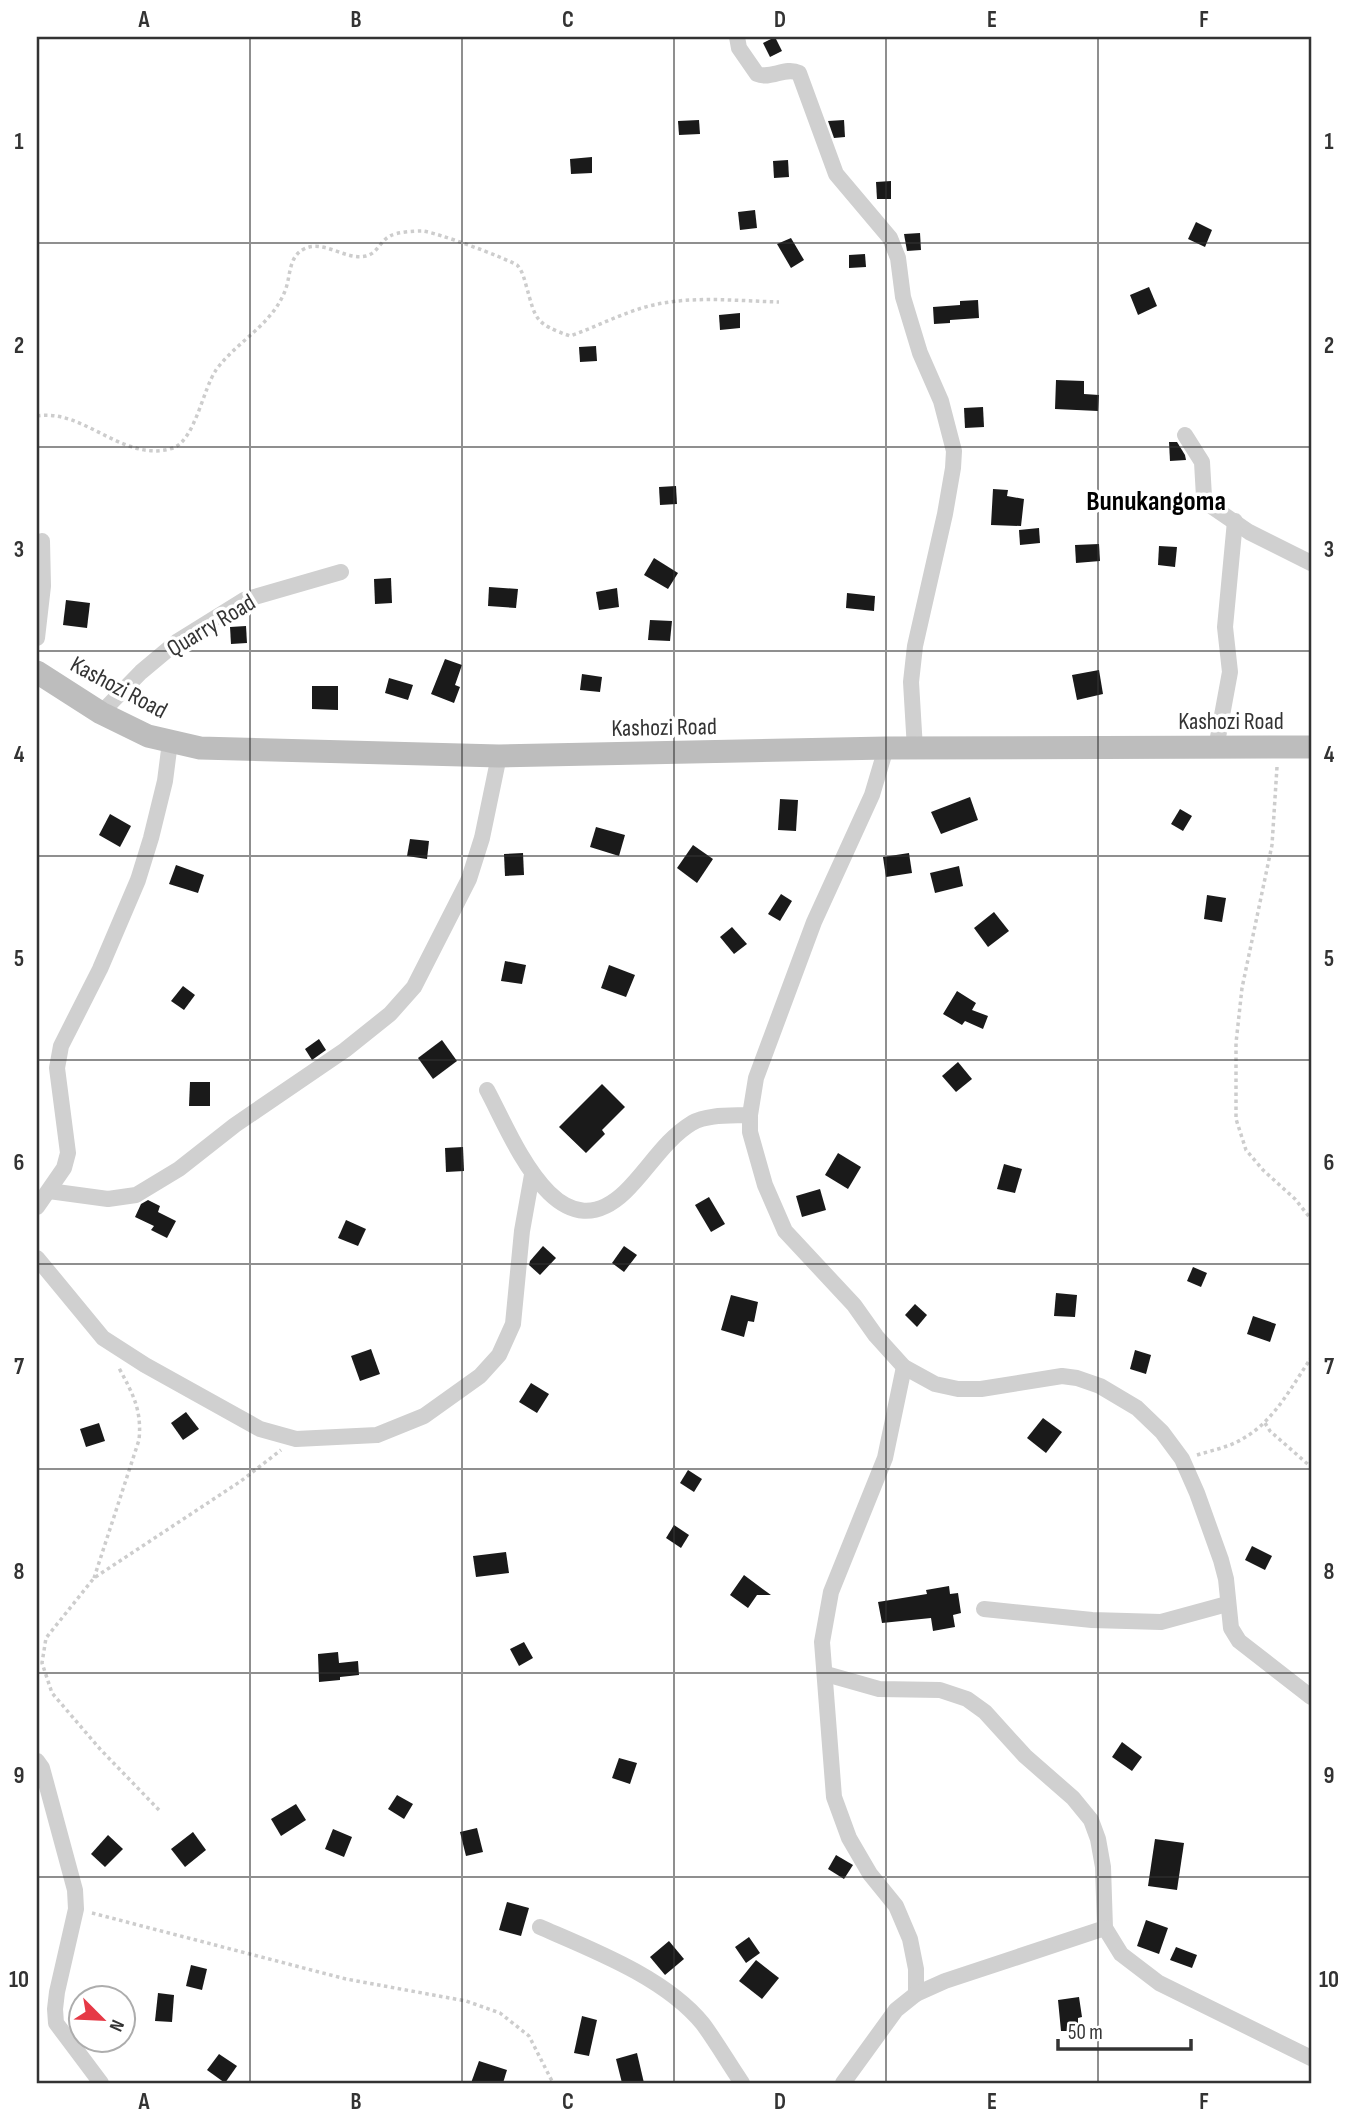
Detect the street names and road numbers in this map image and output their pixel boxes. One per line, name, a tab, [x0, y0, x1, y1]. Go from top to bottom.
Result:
street label: Quarry Road	[162, 588, 261, 663]
street label: Kashozi Road	[65, 650, 172, 725]
street label: Kashozi Road	[1178, 707, 1284, 736]
street label: Kashozi Road	[611, 712, 717, 743]

